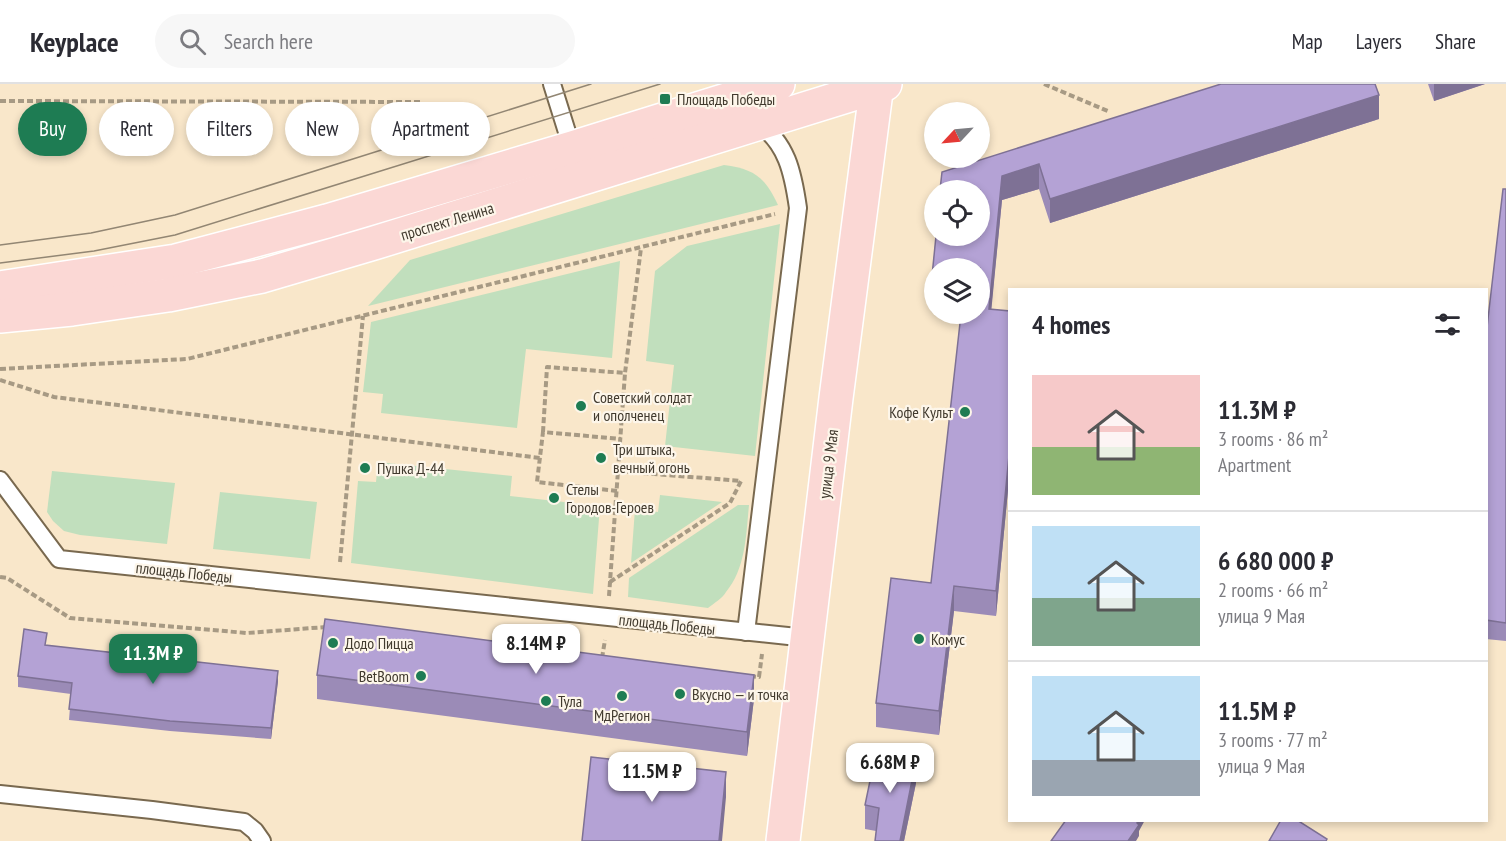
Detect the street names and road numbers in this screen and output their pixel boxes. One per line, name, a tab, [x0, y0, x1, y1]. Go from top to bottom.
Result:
street label: проспект Ленина	[398, 197, 496, 245]
street label: улица 9 Мая	[814, 428, 842, 500]
street label: площадь Победы	[135, 557, 233, 587]
street label: площадь Победы	[618, 609, 716, 639]

